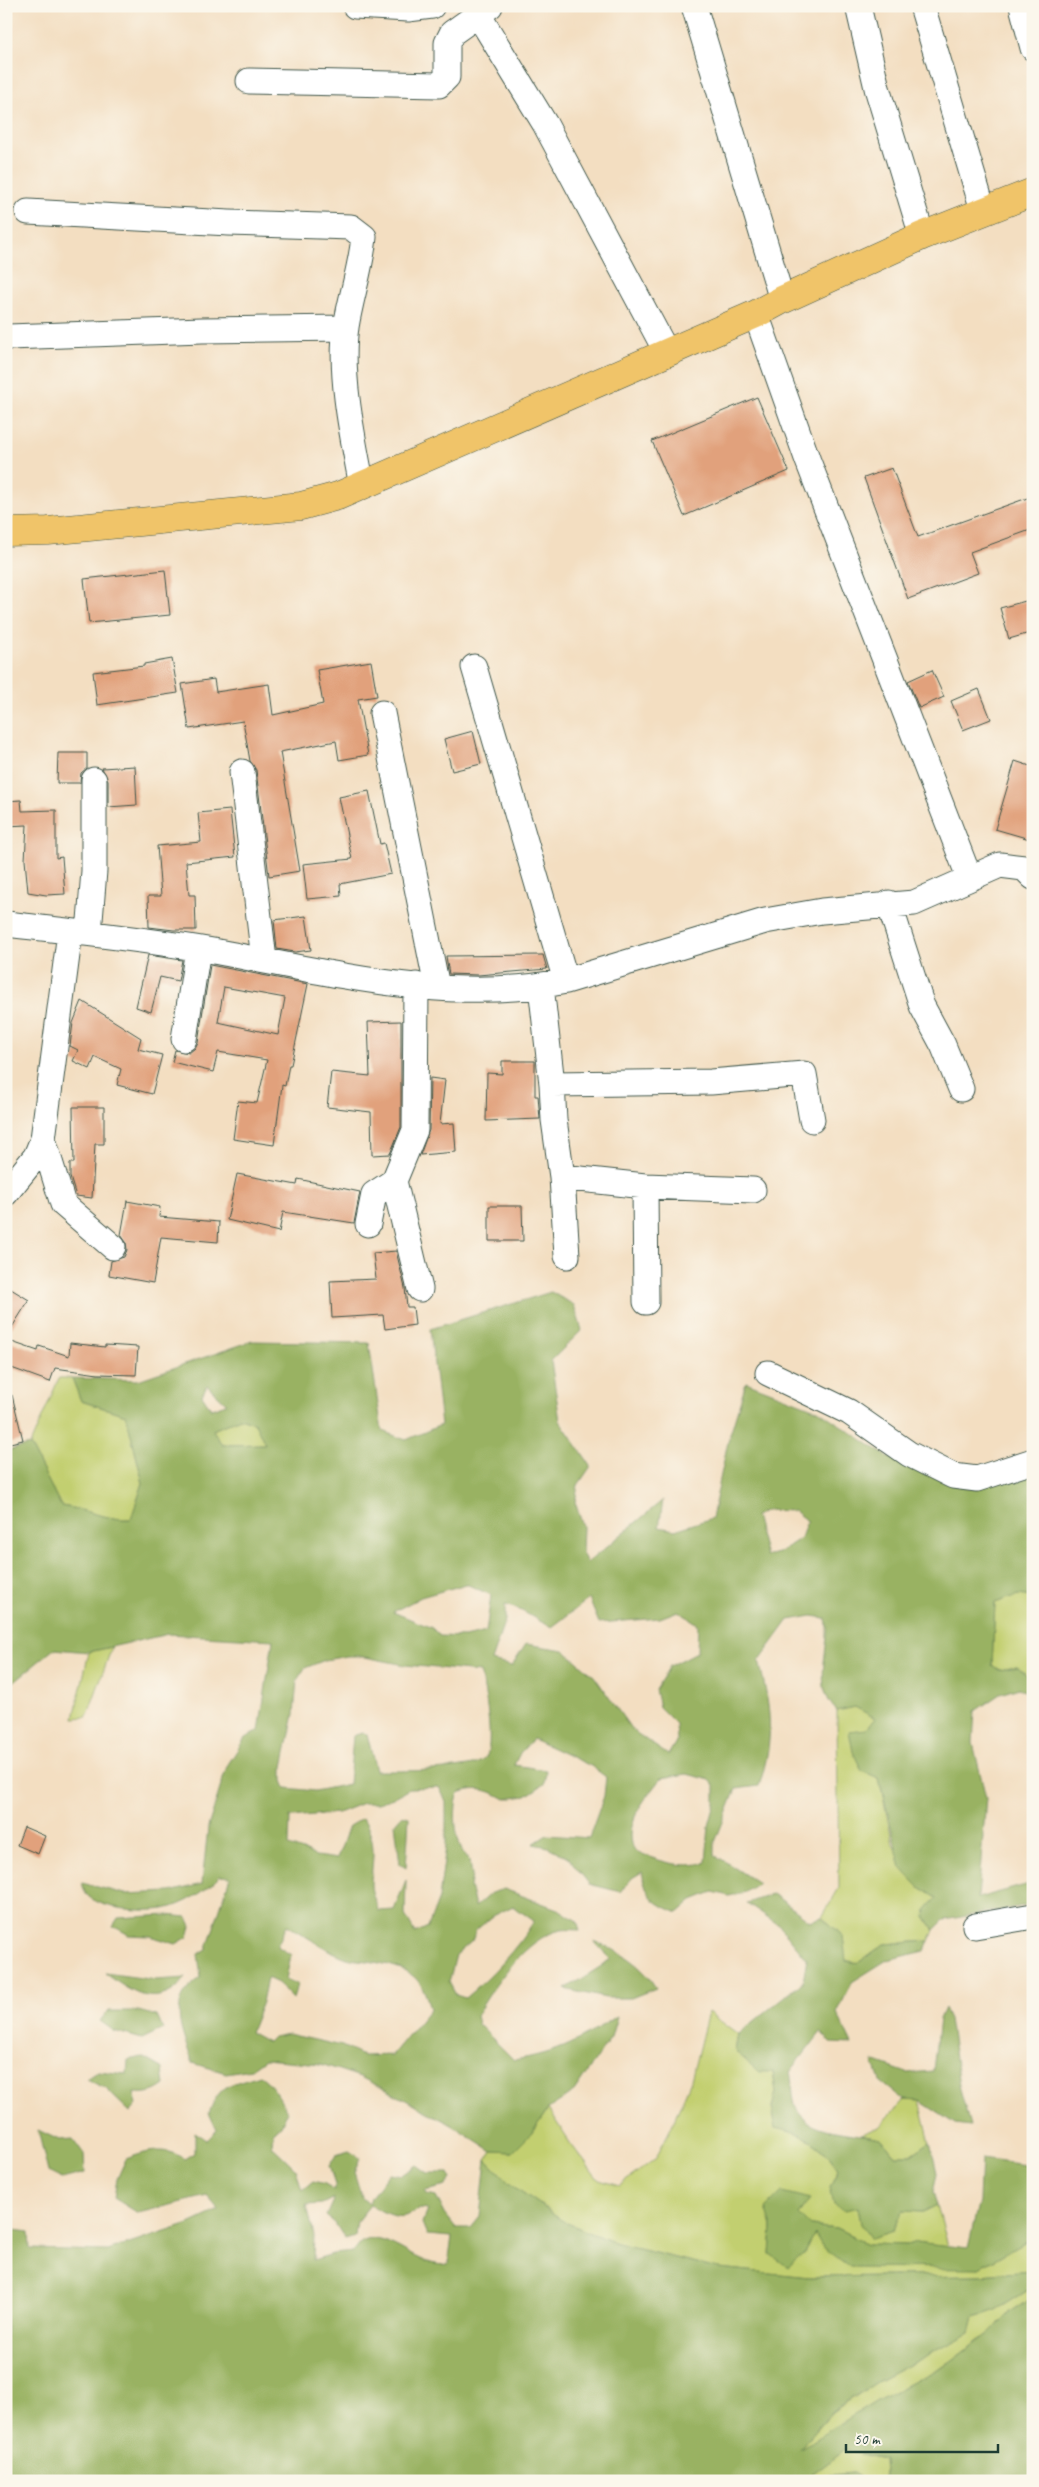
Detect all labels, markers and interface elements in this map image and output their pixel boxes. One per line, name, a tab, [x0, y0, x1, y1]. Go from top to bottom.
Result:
scale bar	[846, 2422, 999, 2454]
text: 50 m	[854, 2430, 881, 2449]

